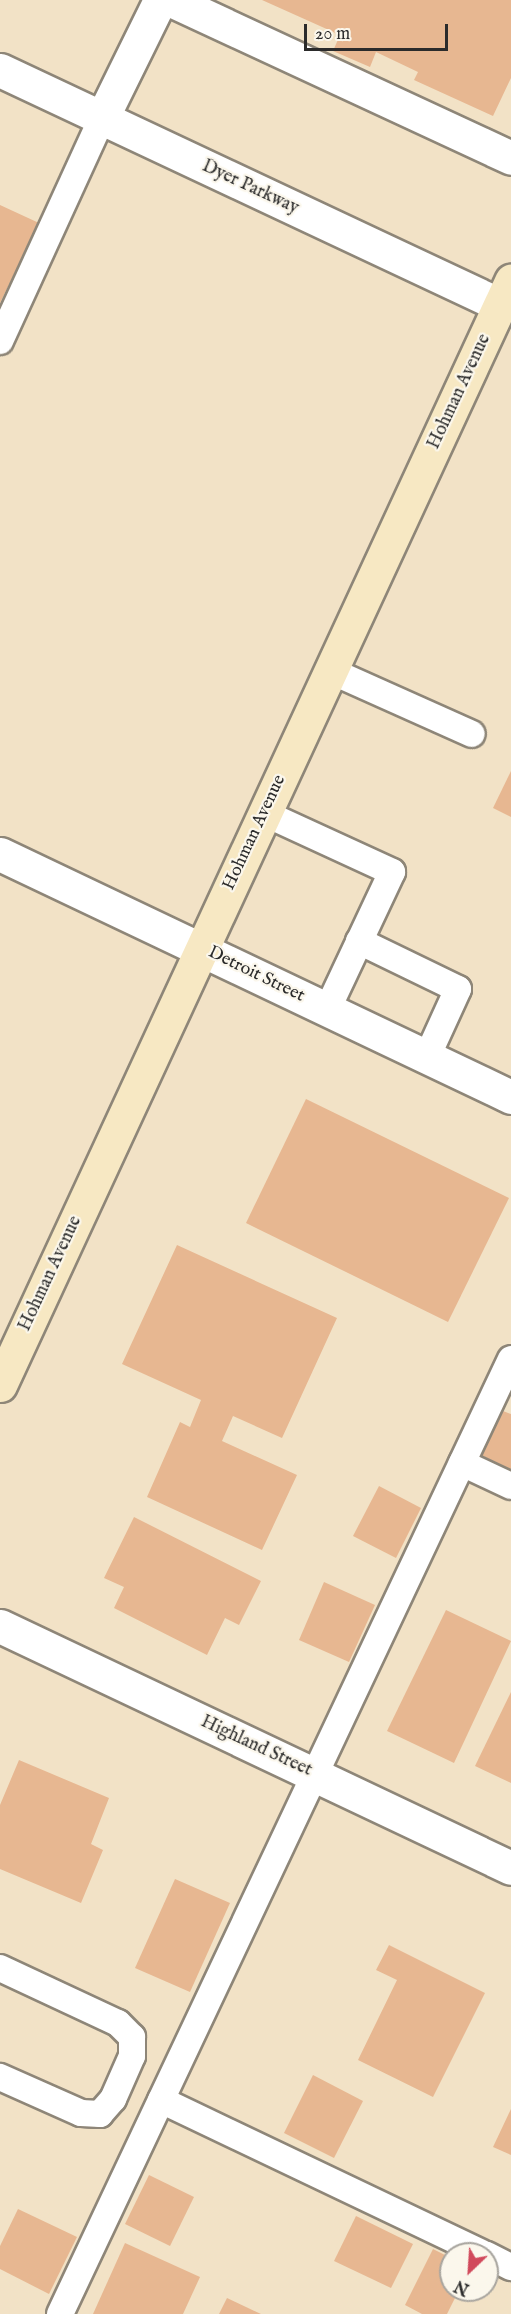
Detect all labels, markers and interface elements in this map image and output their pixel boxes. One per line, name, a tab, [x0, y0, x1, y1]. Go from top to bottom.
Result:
scale bar	[307, 12, 451, 50]
text: 20 m	[315, 23, 350, 46]
street label: Dyer Parkway	[198, 156, 302, 220]
street label: Hohman Avenue	[424, 331, 496, 453]
street label: Hohman Avenue	[219, 772, 291, 894]
street label: Detroit Street	[204, 942, 308, 1008]
street label: Hohman Avenue	[15, 1213, 87, 1335]
street label: Highland Street	[197, 1712, 315, 1782]
north arrow	[439, 2242, 499, 2302]
text: N	[452, 2275, 473, 2298]

